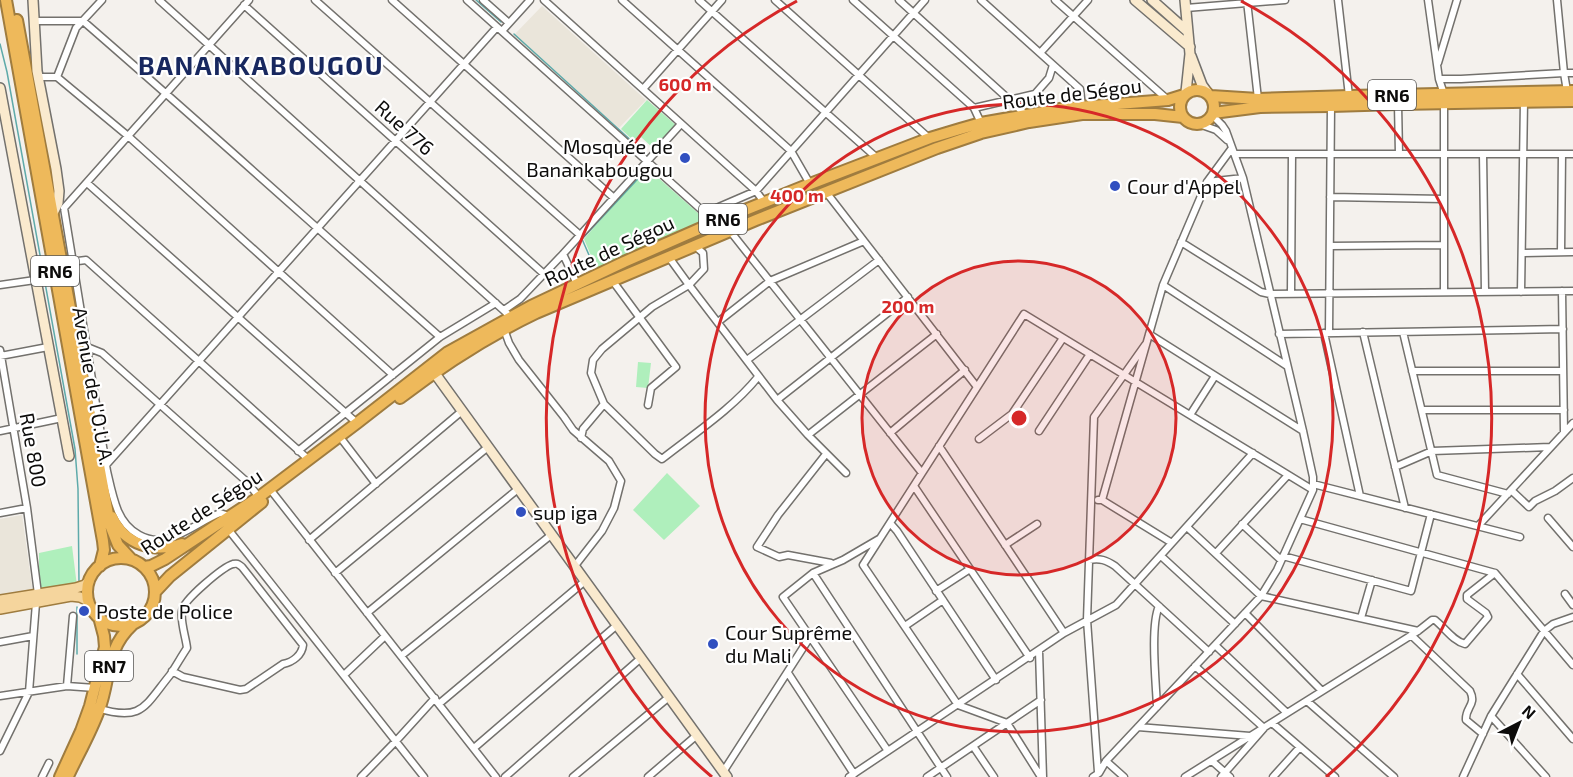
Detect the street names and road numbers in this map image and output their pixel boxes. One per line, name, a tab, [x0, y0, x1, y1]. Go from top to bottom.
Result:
street label: Route de Ségou	[1001, 73, 1143, 113]
road number: RN6	[1368, 80, 1416, 110]
street label: Rue 776	[371, 94, 439, 160]
road number: RN6	[699, 204, 747, 234]
street label: Route de Ségou	[540, 209, 678, 291]
road number: RN6	[31, 256, 79, 286]
street label: Avenue de l'O.U.A.	[68, 305, 120, 467]
street label: Rue 800	[16, 411, 52, 489]
street label: Route de Ségou	[136, 463, 266, 559]
road number: RN7	[85, 651, 133, 681]

